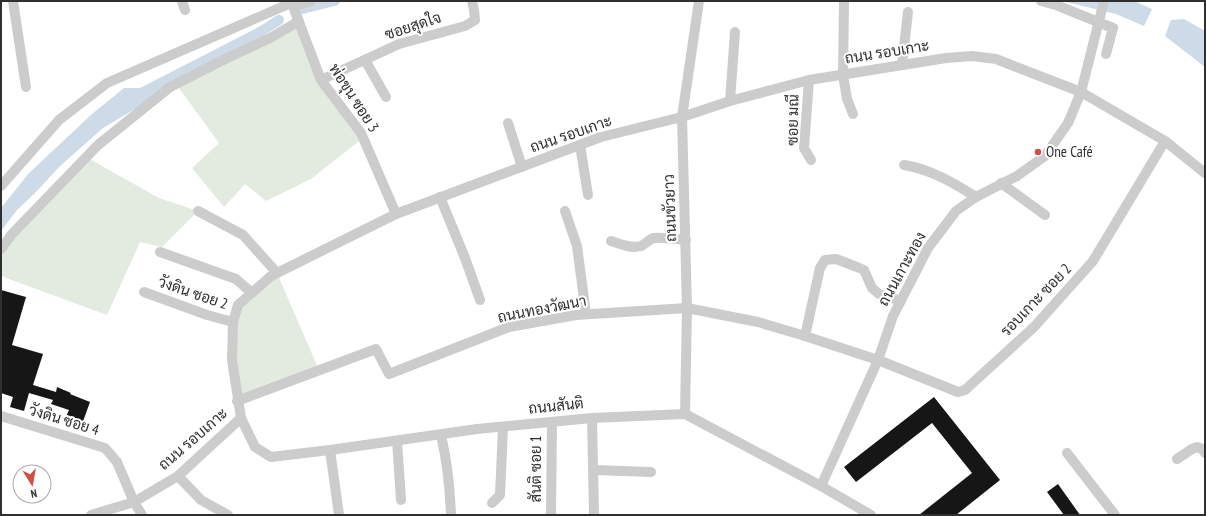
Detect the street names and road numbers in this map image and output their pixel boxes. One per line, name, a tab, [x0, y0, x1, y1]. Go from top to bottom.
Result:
street label: ซอยสุดใจ	[382, 7, 444, 45]
street label: ถนน รอบเกาะ	[843, 35, 931, 68]
street label: พ่อขุน ซอย 3	[324, 60, 384, 137]
street label: ซอย มณี	[783, 94, 802, 146]
street label: ถนน รอบเกาะ	[527, 111, 614, 156]
street label: ถนนขัวยาว	[659, 174, 680, 242]
street label: ถนนเกาะทอง	[873, 228, 930, 309]
street label: รอบเกาะ ซอย 2	[996, 259, 1075, 340]
street label: วังดิน ซอย 2	[156, 272, 231, 313]
street label: ถนนทองวัฒนา	[496, 291, 588, 326]
street label: ถนนสันติ	[528, 393, 584, 418]
street label: วังดิน ซอย 4	[27, 400, 102, 439]
street label: ถนน รอบเกาะ	[154, 403, 231, 474]
street label: สันติ ซอย 1	[526, 435, 545, 503]

